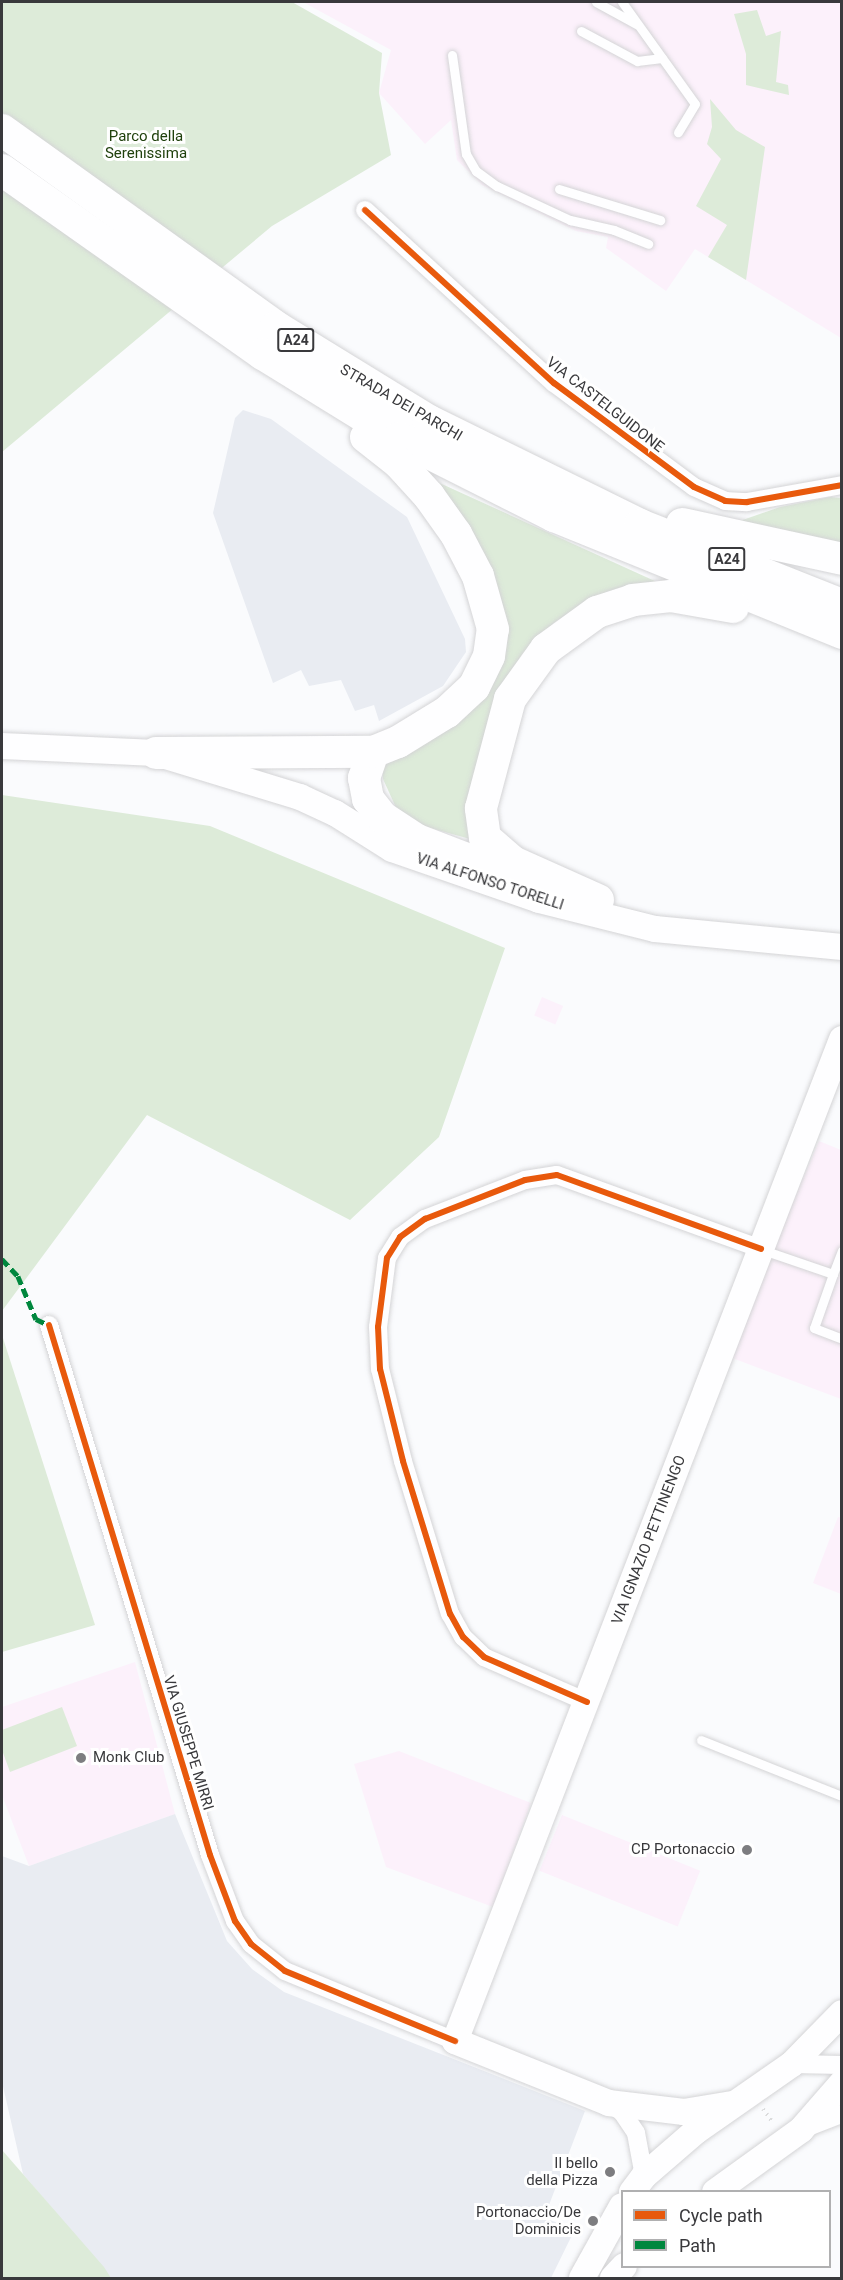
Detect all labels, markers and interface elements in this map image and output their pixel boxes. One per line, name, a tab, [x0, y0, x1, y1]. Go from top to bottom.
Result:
park label: Parco della Serenissima	[105, 127, 187, 162]
road number: A24	[276, 329, 316, 351]
street label: VIA CASTELGUIDONE	[543, 354, 667, 456]
street label: STRADA DEI PARCHI	[337, 361, 465, 445]
road number: A24	[708, 548, 746, 570]
street label: VIA ALFONSO TORELLI	[414, 850, 566, 914]
street label: VIA IGNAZIO PETTINENGO	[608, 1453, 690, 1627]
street label: VIA GIUSEPPE MIRRI	[159, 1674, 217, 1812]
place label: Monk Club	[93, 1749, 164, 1767]
marker: Monk Club	[74, 1751, 88, 1765]
place label: CP Portonaccio	[631, 1841, 735, 1859]
marker: CP Portonaccio	[740, 1843, 754, 1857]
place label: Il bello della Pizza	[526, 2154, 598, 2189]
marker: Il bello della Pizza	[603, 2165, 617, 2179]
legend	[621, 2190, 831, 2268]
place label: Portonaccio/De Dominicis	[476, 2203, 581, 2238]
text: Cycle path	[679, 2205, 763, 2226]
marker: Portonaccio/De Dominicis	[586, 2214, 600, 2228]
text: Path	[679, 2235, 716, 2256]

